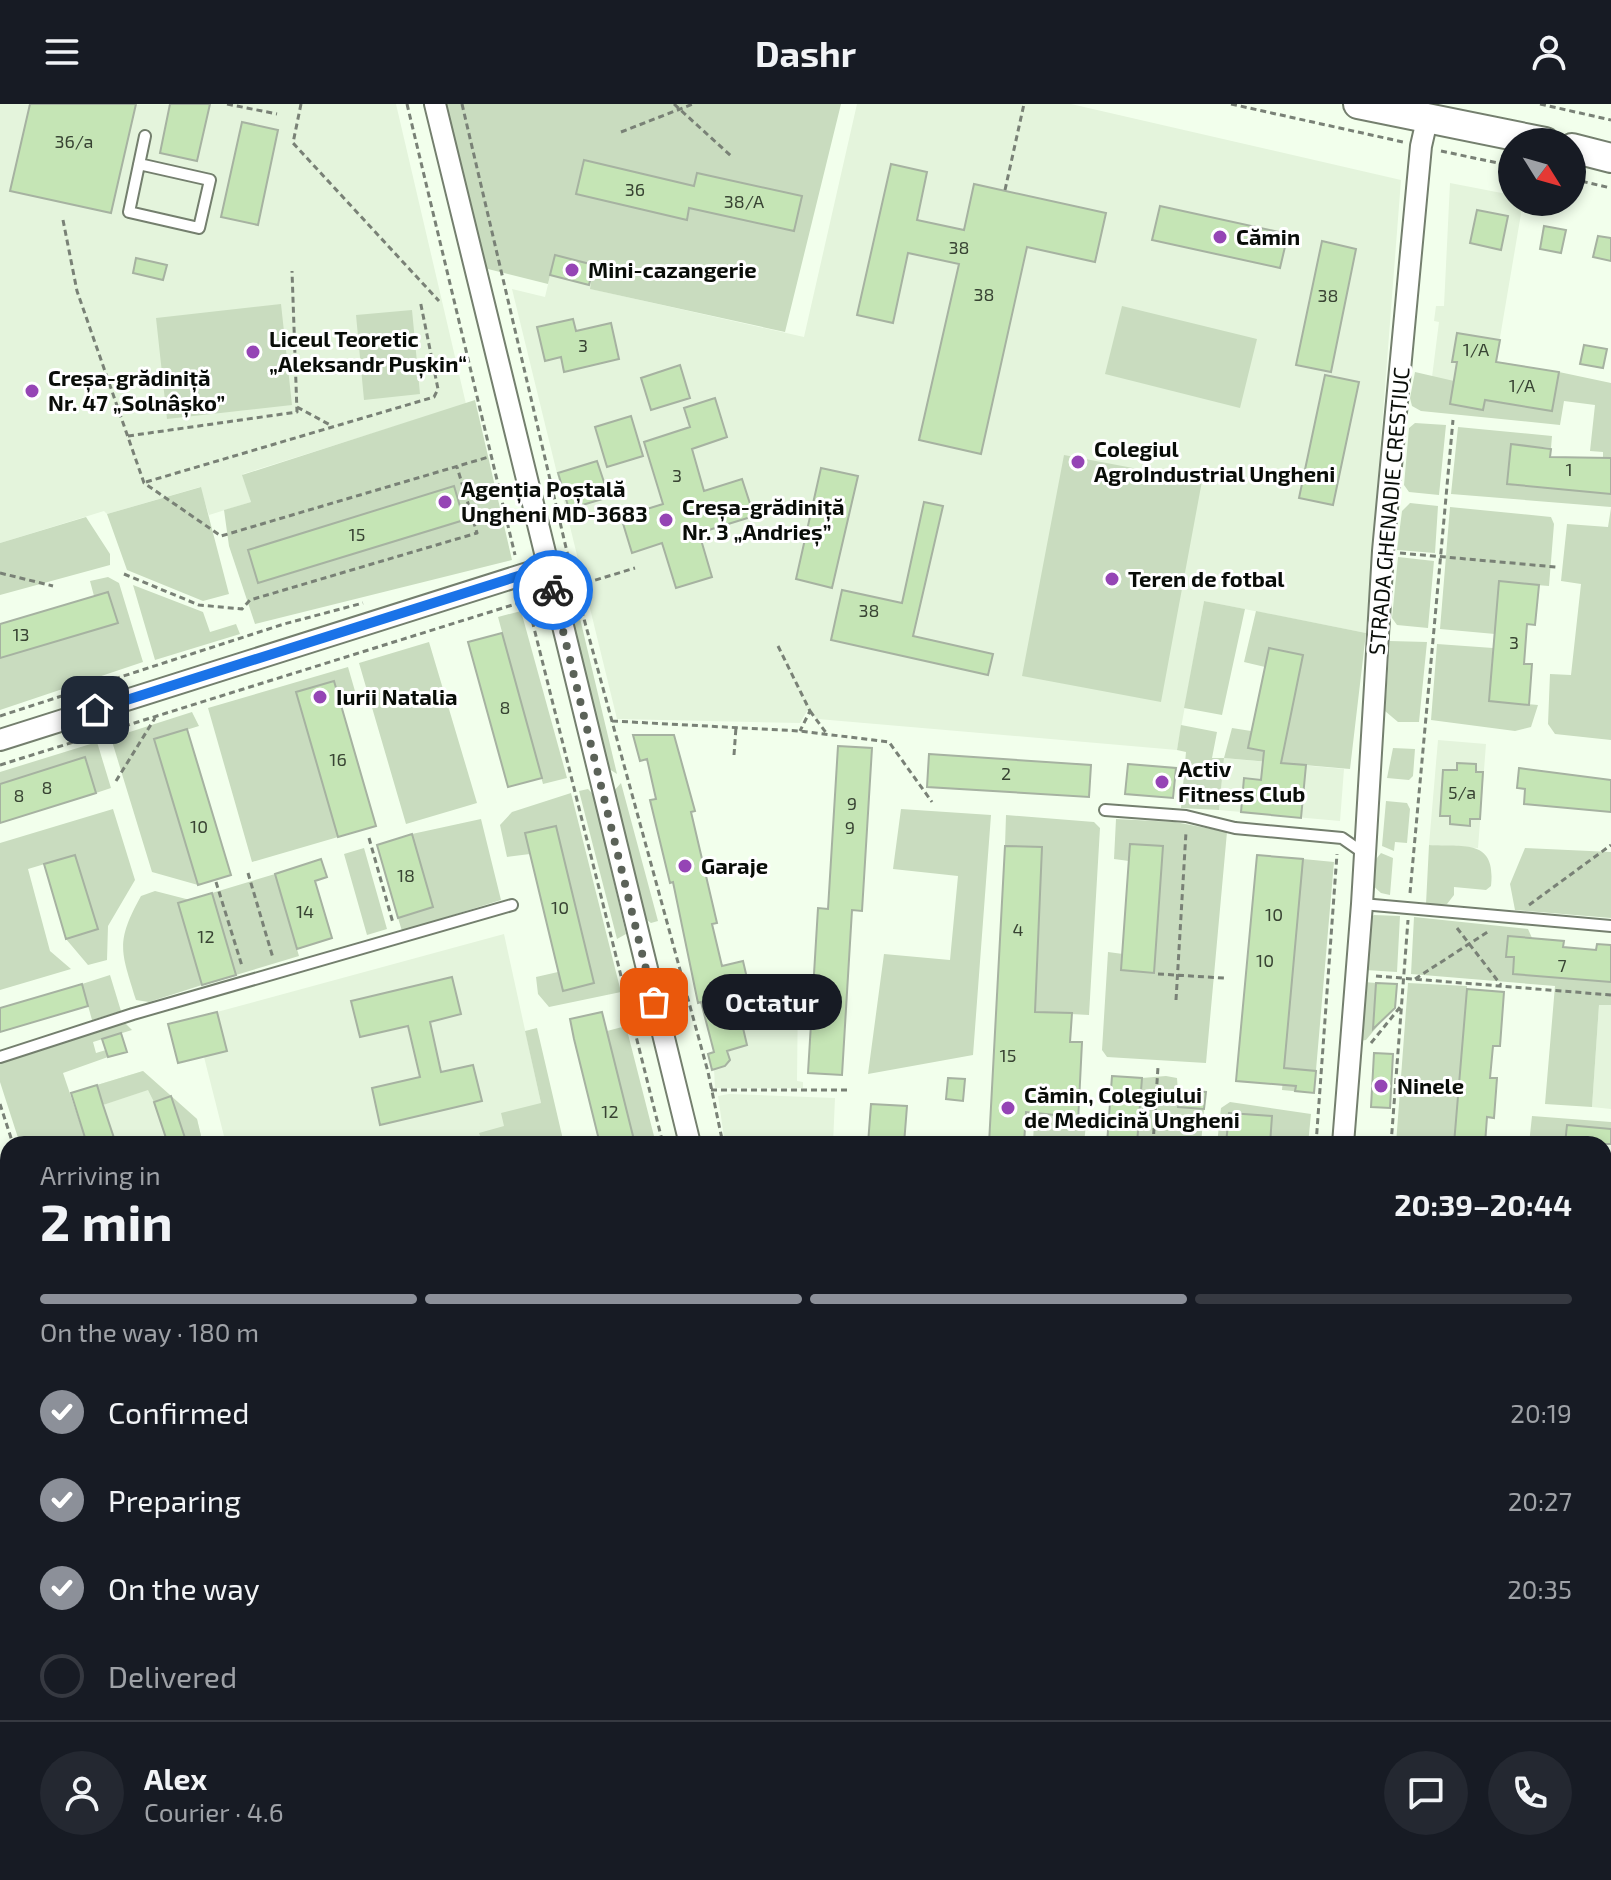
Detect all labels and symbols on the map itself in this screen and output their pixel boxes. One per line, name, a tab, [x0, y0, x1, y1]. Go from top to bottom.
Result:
north arrow	[1498, 128, 1586, 216]
house number: 36/a	[55, 130, 93, 152]
house number: 36	[625, 178, 645, 200]
house number: 38/A	[724, 190, 765, 212]
place label: Cămin	[1236, 223, 1300, 249]
marker: Cămin	[1211, 228, 1229, 246]
house number: 38	[949, 236, 969, 258]
place label: Mini-cazangerie	[588, 256, 757, 282]
marker: Mini-cazangerie	[563, 261, 581, 279]
house number: 38	[974, 283, 994, 305]
house number: 38	[1318, 284, 1338, 306]
place label: Liceul Teoretic „Aleksandr Pușkin“	[269, 325, 467, 379]
house number: 3	[578, 334, 588, 356]
house number: 1/A	[1463, 338, 1490, 360]
marker: Liceul Teoretic „Aleksandr Pușkin“	[244, 343, 262, 361]
place label: Creșa-grădiniță Nr. 47 „Solnâșko”	[48, 364, 225, 418]
street label: STRADA GHENADIE CRESTIUC	[1362, 366, 1414, 656]
house number: 1/A	[1509, 374, 1536, 396]
marker: Creșa-grădiniță Nr. 47 „Solnâșko”	[23, 382, 41, 400]
place label: Colegiul AgroIndustrial Ungheni	[1094, 435, 1335, 486]
marker: Colegiul AgroIndustrial Ungheni	[1069, 453, 1087, 471]
house number: 1	[1565, 458, 1573, 480]
house number: 3	[672, 464, 682, 486]
place label: Agenția Poștală Ungheni MD-3683	[461, 475, 648, 526]
marker: Agenția Poștală Ungheni MD-3683	[436, 493, 454, 511]
place label: Creșa-grădiniță Nr. 3 „Andrieș”	[682, 493, 845, 547]
marker: Creșa-grădiniță Nr. 3 „Andrieș”	[657, 511, 675, 529]
house number: 15	[349, 523, 365, 545]
courier	[513, 550, 593, 630]
place label: Teren de fotbal	[1128, 565, 1285, 591]
marker: Teren de fotbal	[1103, 570, 1121, 588]
house number: 38	[859, 599, 879, 621]
house number: 13	[12, 623, 30, 645]
house number: 3	[1509, 631, 1519, 653]
pin	[61, 676, 129, 744]
place label: Iurii Natalia	[336, 683, 458, 709]
marker: Iurii Natalia	[311, 688, 329, 706]
house number: 8	[500, 696, 510, 718]
house number: 16	[329, 748, 347, 770]
place label: Activ Fitness Club	[1178, 755, 1305, 806]
house number: 2	[1001, 762, 1011, 784]
marker: Activ Fitness Club	[1153, 773, 1171, 791]
house number: 8	[42, 776, 52, 798]
house number: 5/a	[1448, 781, 1476, 803]
house number: 8	[14, 784, 24, 806]
house number: 9	[847, 792, 857, 814]
house number: 10	[190, 815, 208, 837]
house number: 9	[845, 816, 855, 838]
place label: Garaje	[701, 852, 768, 878]
marker: Garaje	[676, 857, 694, 875]
house number: 18	[397, 864, 415, 886]
house number: 10	[551, 896, 569, 918]
house number: 14	[296, 900, 314, 922]
house number: 10	[1265, 903, 1283, 925]
house number: 4	[1012, 918, 1024, 940]
house number: 12	[197, 925, 215, 947]
house number: 10	[1256, 949, 1274, 971]
house number: 7	[1557, 954, 1567, 976]
pin	[620, 968, 688, 1036]
callout: Octatur	[702, 974, 842, 1030]
house number: 15	[1000, 1044, 1016, 1066]
place label: Ninele	[1397, 1072, 1464, 1098]
marker: Ninele	[1372, 1077, 1390, 1095]
place label: Cămin, Colegiului de Medicină Ungheni	[1024, 1081, 1240, 1132]
marker: Cămin, Colegiului de Medicină Ungheni	[999, 1099, 1017, 1117]
house number: 12	[601, 1100, 619, 1122]

